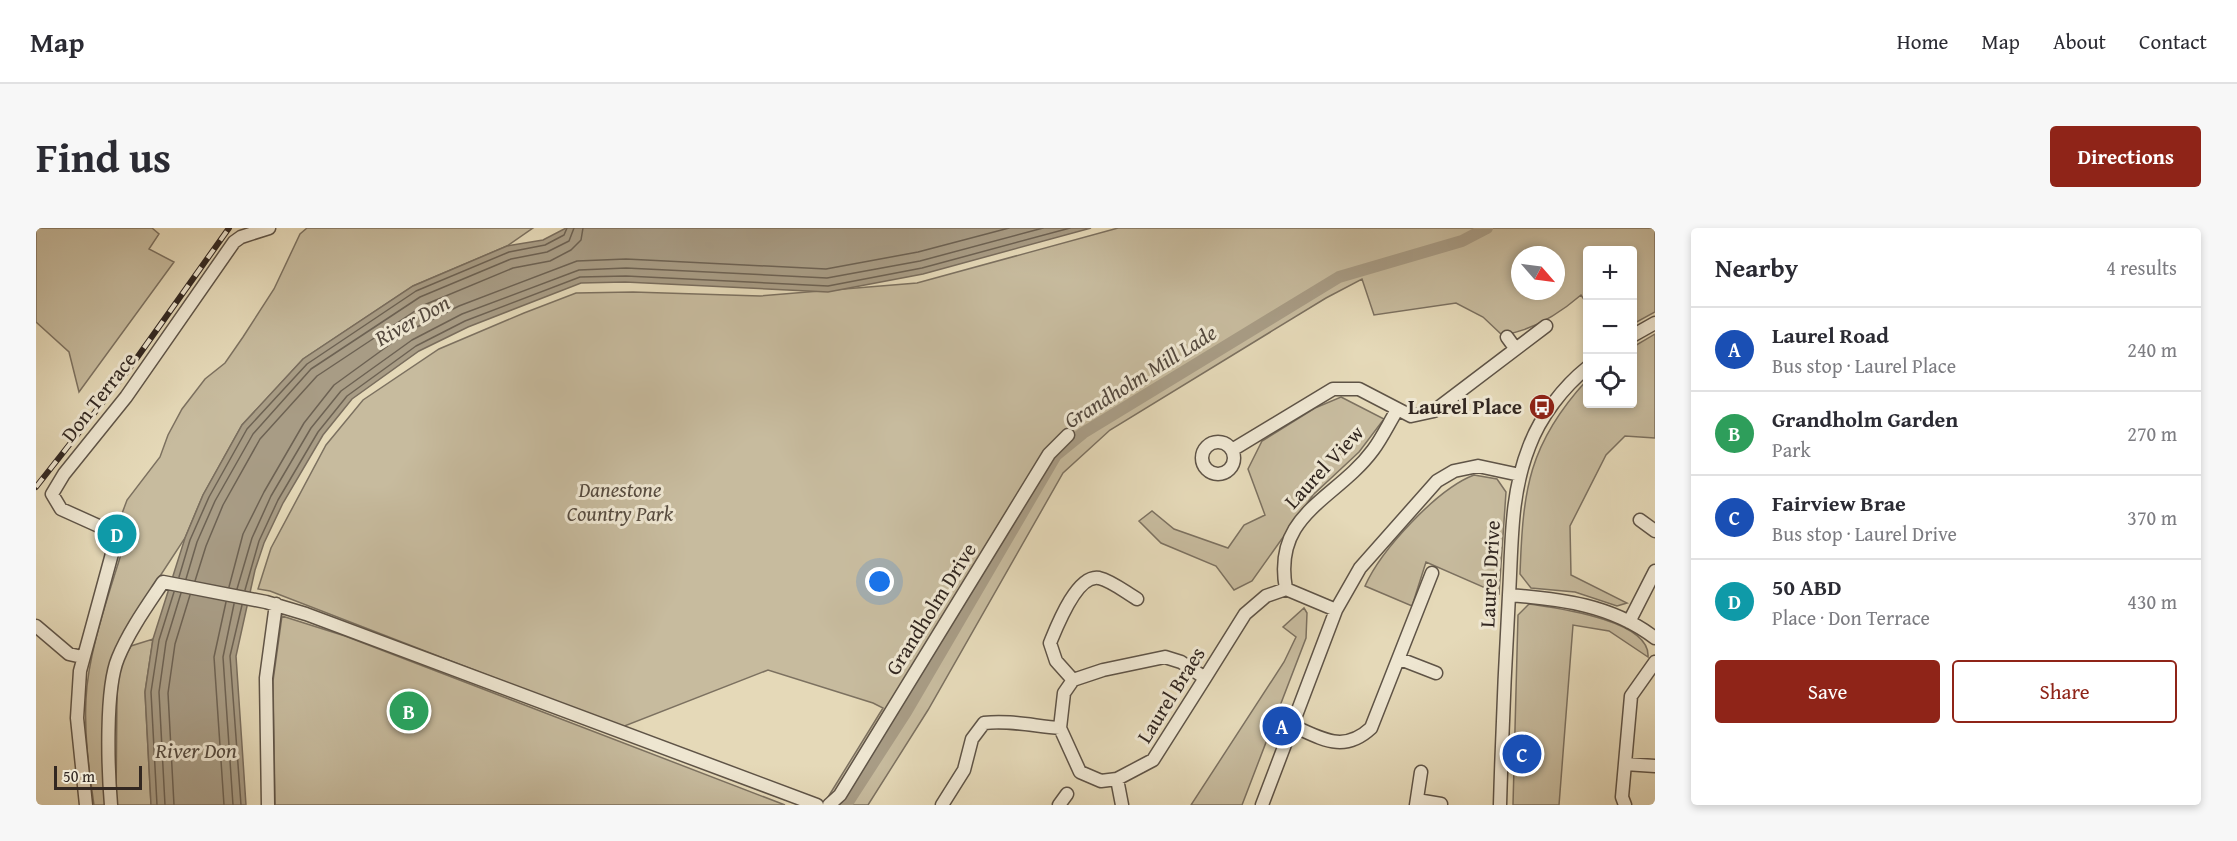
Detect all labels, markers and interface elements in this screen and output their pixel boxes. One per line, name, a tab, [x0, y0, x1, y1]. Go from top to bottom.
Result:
text: Map	[30, 21, 84, 62]
text: Home	[1897, 26, 1948, 57]
text: Map	[1981, 26, 2020, 57]
text: About	[2053, 26, 2106, 57]
text: Contact	[2139, 26, 2207, 57]
text: Find us	[36, 126, 171, 187]
button: Directions	[2050, 126, 2201, 187]
north arrow	[1511, 246, 1565, 300]
map controls	[1583, 246, 1637, 408]
button: +	[1583, 246, 1637, 300]
text: Nearby	[1715, 248, 1798, 287]
text: 4 results	[2106, 253, 2177, 282]
water label: River Don	[368, 286, 455, 354]
button: −	[1583, 300, 1637, 354]
water label: Grandholm Mill Lade	[1057, 316, 1223, 436]
text: Laurel Road	[1772, 319, 1889, 351]
text: A	[1728, 335, 1741, 364]
text: 240 m	[2127, 335, 2177, 364]
street label: Don Terrace	[53, 345, 144, 448]
text: Bus stop · Laurel Place	[1772, 351, 1956, 380]
button: locate	[1583, 354, 1637, 408]
place label: Laurel Place	[1408, 391, 1522, 422]
bus stop icon: Laurel Place	[1527, 392, 1557, 422]
text: Grandholm Garden	[1772, 403, 1958, 435]
street label: Laurel View	[1277, 418, 1371, 516]
text: B	[1728, 419, 1741, 448]
text: 270 m	[2127, 419, 2177, 448]
text: Park	[1772, 435, 1811, 464]
park label: Danestone Country Park	[567, 474, 674, 529]
text: Fairview Brae	[1772, 487, 1906, 519]
text: C	[1729, 503, 1740, 532]
text: 370 m	[2127, 503, 2177, 532]
pin: D	[98, 512, 136, 556]
street label: Laurel Drive	[1471, 519, 1508, 628]
text: Bus stop · Laurel Drive	[1772, 519, 1957, 548]
street label: Grandholm Drive	[877, 536, 984, 681]
your location	[865, 567, 894, 596]
text: 50 ABD	[1772, 571, 1842, 603]
text: D	[1728, 587, 1741, 616]
text: 430 m	[2127, 587, 2177, 616]
text: Place · Don Terrace	[1772, 603, 1930, 632]
street label: Laurel Braes	[1129, 640, 1213, 749]
button: Save	[1715, 660, 1940, 723]
button: Share	[1952, 660, 2177, 723]
pin: B	[390, 688, 428, 734]
pin: A	[1262, 704, 1302, 748]
pin: C	[1502, 732, 1542, 776]
water label: River Don	[154, 734, 237, 766]
scale bar	[54, 763, 142, 790]
text: 50 m	[63, 764, 95, 788]

